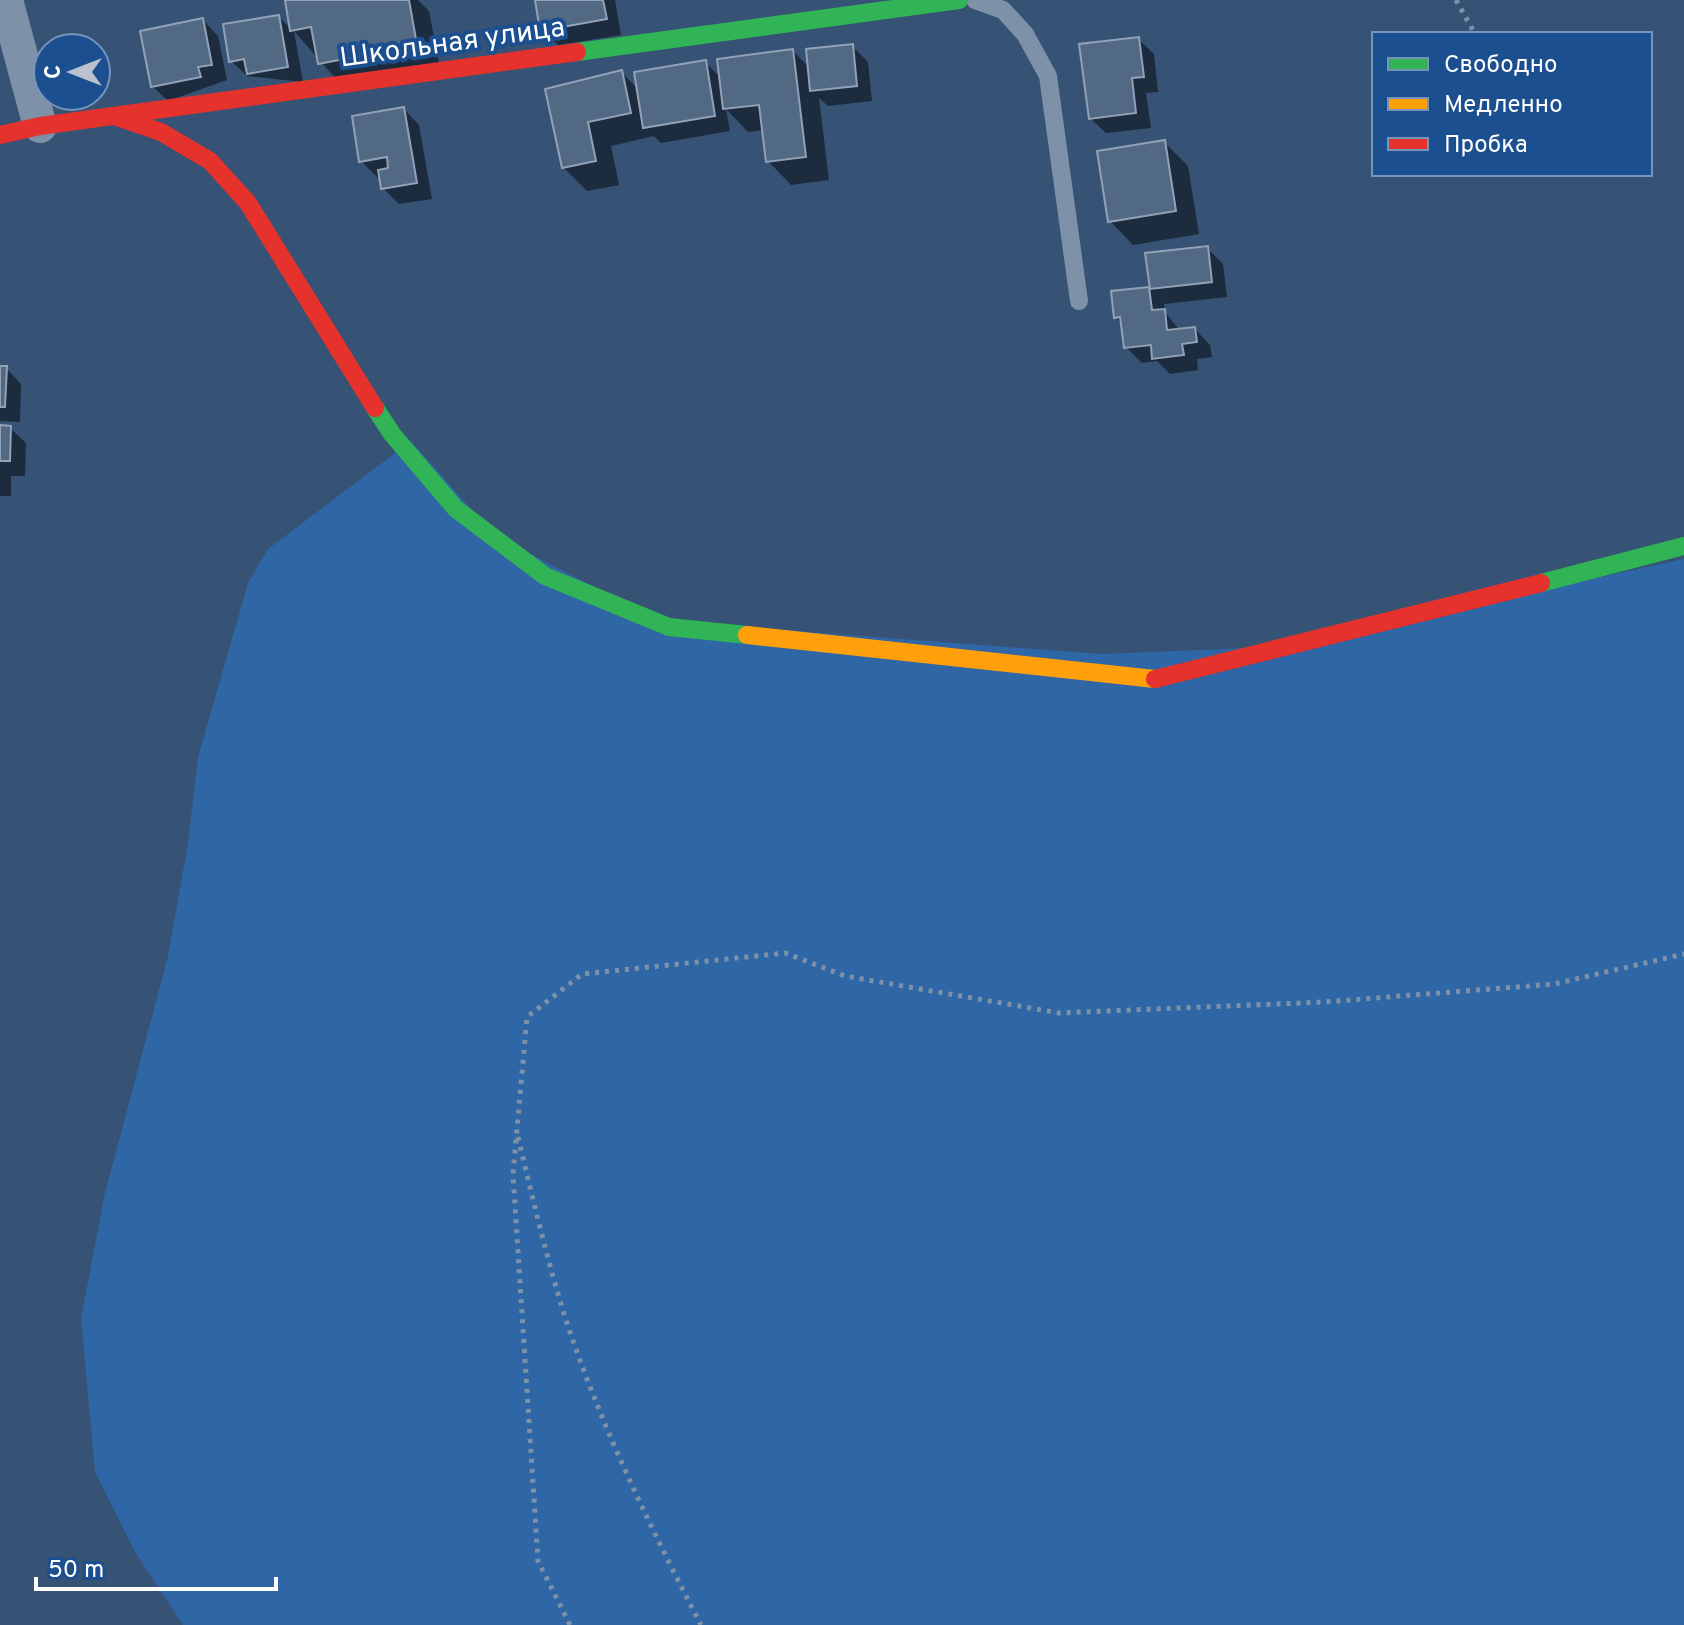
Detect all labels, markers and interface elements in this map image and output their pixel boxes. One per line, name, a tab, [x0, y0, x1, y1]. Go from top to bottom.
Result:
street label: Школьная улица	[337, 10, 567, 78]
north arrow	[32, 32, 112, 112]
legend	[1372, 32, 1652, 176]
text: Свободно	[1444, 51, 1557, 81]
text: С	[41, 65, 68, 79]
text: Медленно	[1444, 91, 1563, 121]
text: Пробка	[1444, 131, 1528, 161]
scale bar	[36, 1541, 276, 1591]
text: 50 m	[48, 1556, 104, 1586]

